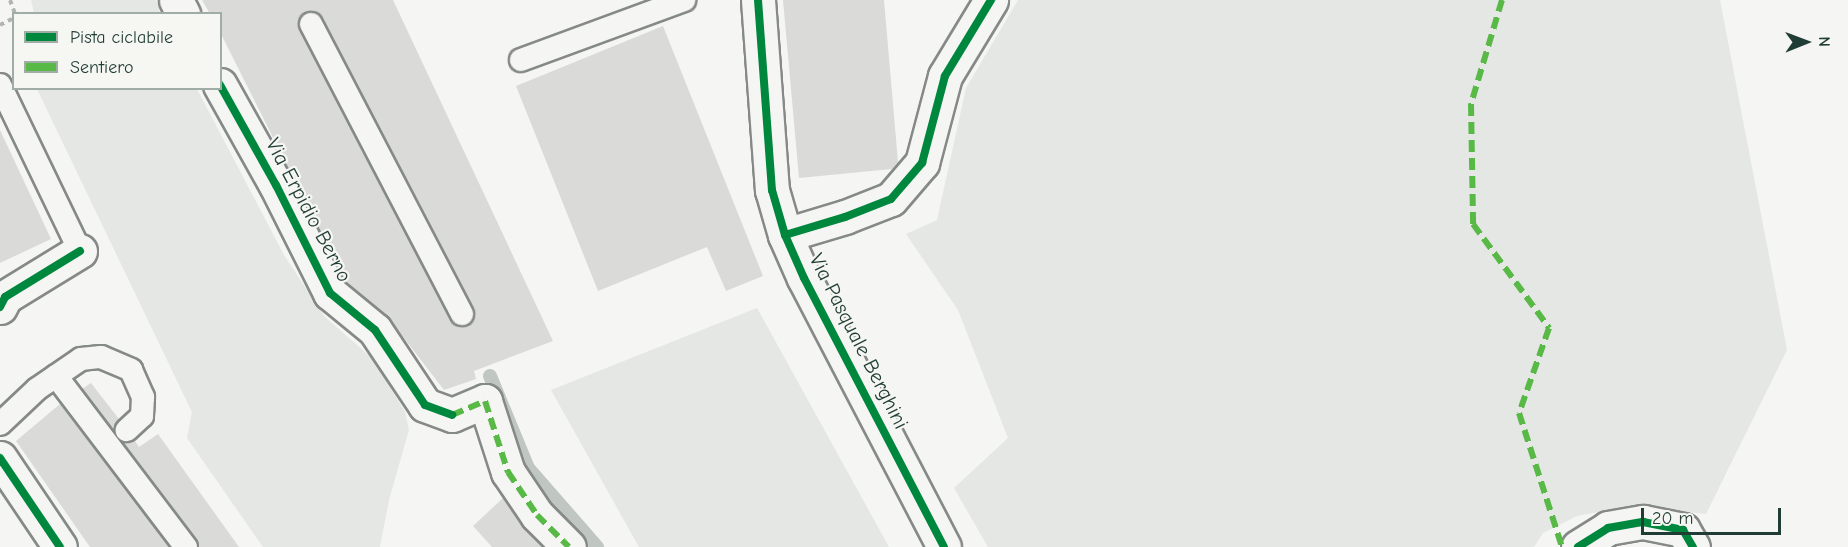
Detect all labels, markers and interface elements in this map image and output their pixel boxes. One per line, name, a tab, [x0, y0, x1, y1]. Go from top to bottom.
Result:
legend	[12, 12, 222, 90]
north arrow	[1776, 12, 1836, 72]
text: Pista ciclabile	[70, 27, 173, 48]
text: N	[1815, 36, 1833, 47]
text: Sentiero	[70, 57, 134, 78]
street label: Via Erpidio Berno	[260, 134, 358, 286]
street label: Via Pasquale Berghini	[804, 249, 914, 433]
scale bar	[1644, 496, 1784, 534]
text: 20 m	[1652, 508, 1693, 529]

